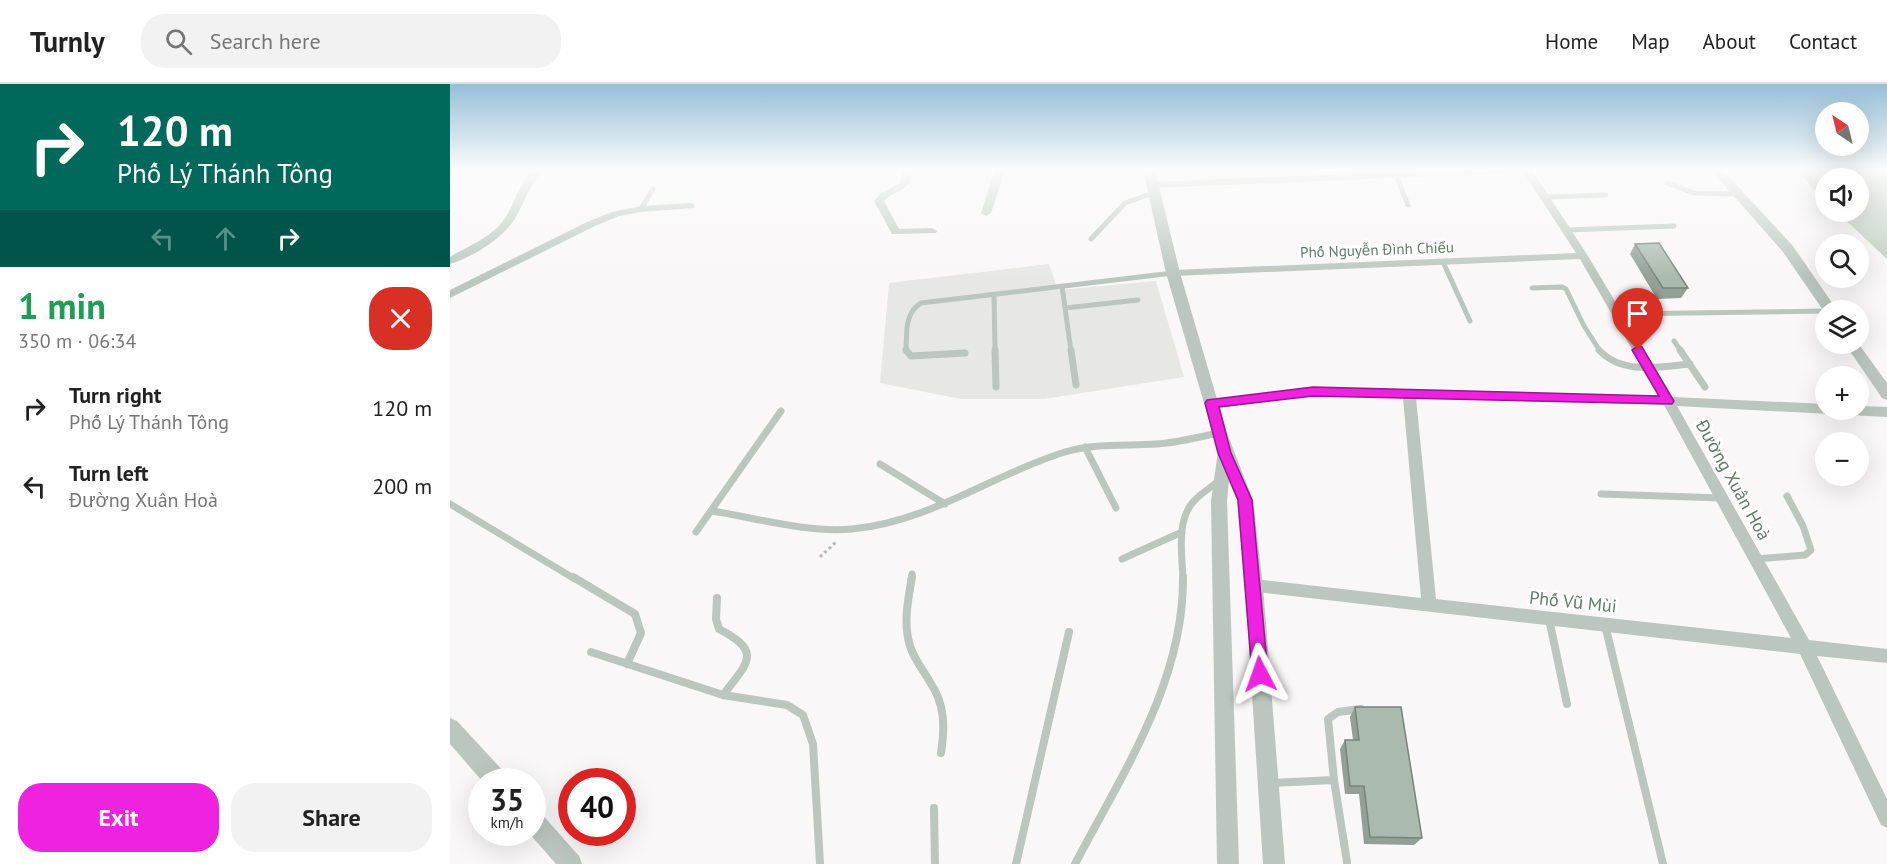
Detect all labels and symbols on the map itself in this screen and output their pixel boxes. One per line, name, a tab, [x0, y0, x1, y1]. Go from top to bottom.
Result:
north arrow	[1815, 102, 1869, 156]
street label: Phố Nguyễn Đình Chiểu	[1300, 237, 1454, 262]
pin	[1612, 288, 1663, 350]
street label: Đường Xuân Hoà	[1690, 415, 1776, 544]
street label: Phố Vũ Mùi	[1528, 585, 1618, 618]
position arrow	[1228, 642, 1292, 706]
speed limit sign: 40	[558, 768, 636, 846]

